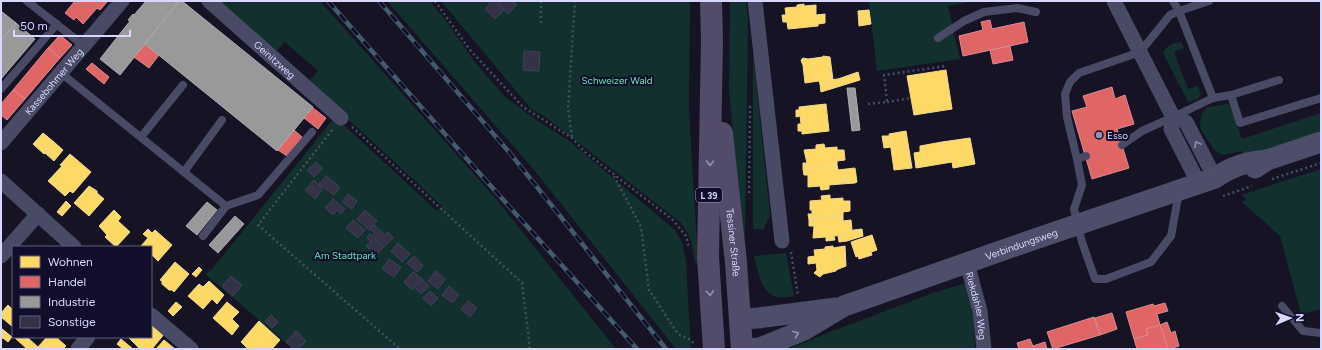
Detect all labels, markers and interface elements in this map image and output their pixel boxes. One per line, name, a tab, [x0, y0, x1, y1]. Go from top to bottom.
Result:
scale bar	[14, 12, 130, 38]
text: 50 m	[20, 19, 48, 33]
street label: Geinitzweg	[251, 38, 298, 81]
street label: Kassebohmer Weg	[21, 45, 86, 117]
park label: Schweizer Wald	[581, 74, 653, 87]
place label: Esso	[1107, 129, 1128, 142]
marker: Esso	[1094, 130, 1104, 140]
one-way arrow	[1195, 141, 1202, 148]
one-way arrow	[706, 160, 714, 166]
road number: L 39	[696, 188, 722, 202]
street label: Tessiner Straße	[724, 208, 743, 277]
street label: Verbindungsweg	[983, 225, 1059, 263]
legend	[12, 246, 152, 338]
park label: Am Stadtpark	[314, 249, 376, 262]
text: Wohnen	[48, 255, 93, 269]
street label: Riekdahler Weg	[963, 270, 990, 341]
text: Handel	[48, 275, 86, 289]
one-way arrow	[706, 290, 715, 296]
text: Industrie	[48, 295, 96, 309]
north arrow	[1270, 298, 1310, 338]
text: N	[1293, 313, 1306, 322]
text: Sonstige	[48, 315, 96, 329]
one-way arrow	[793, 330, 800, 338]

